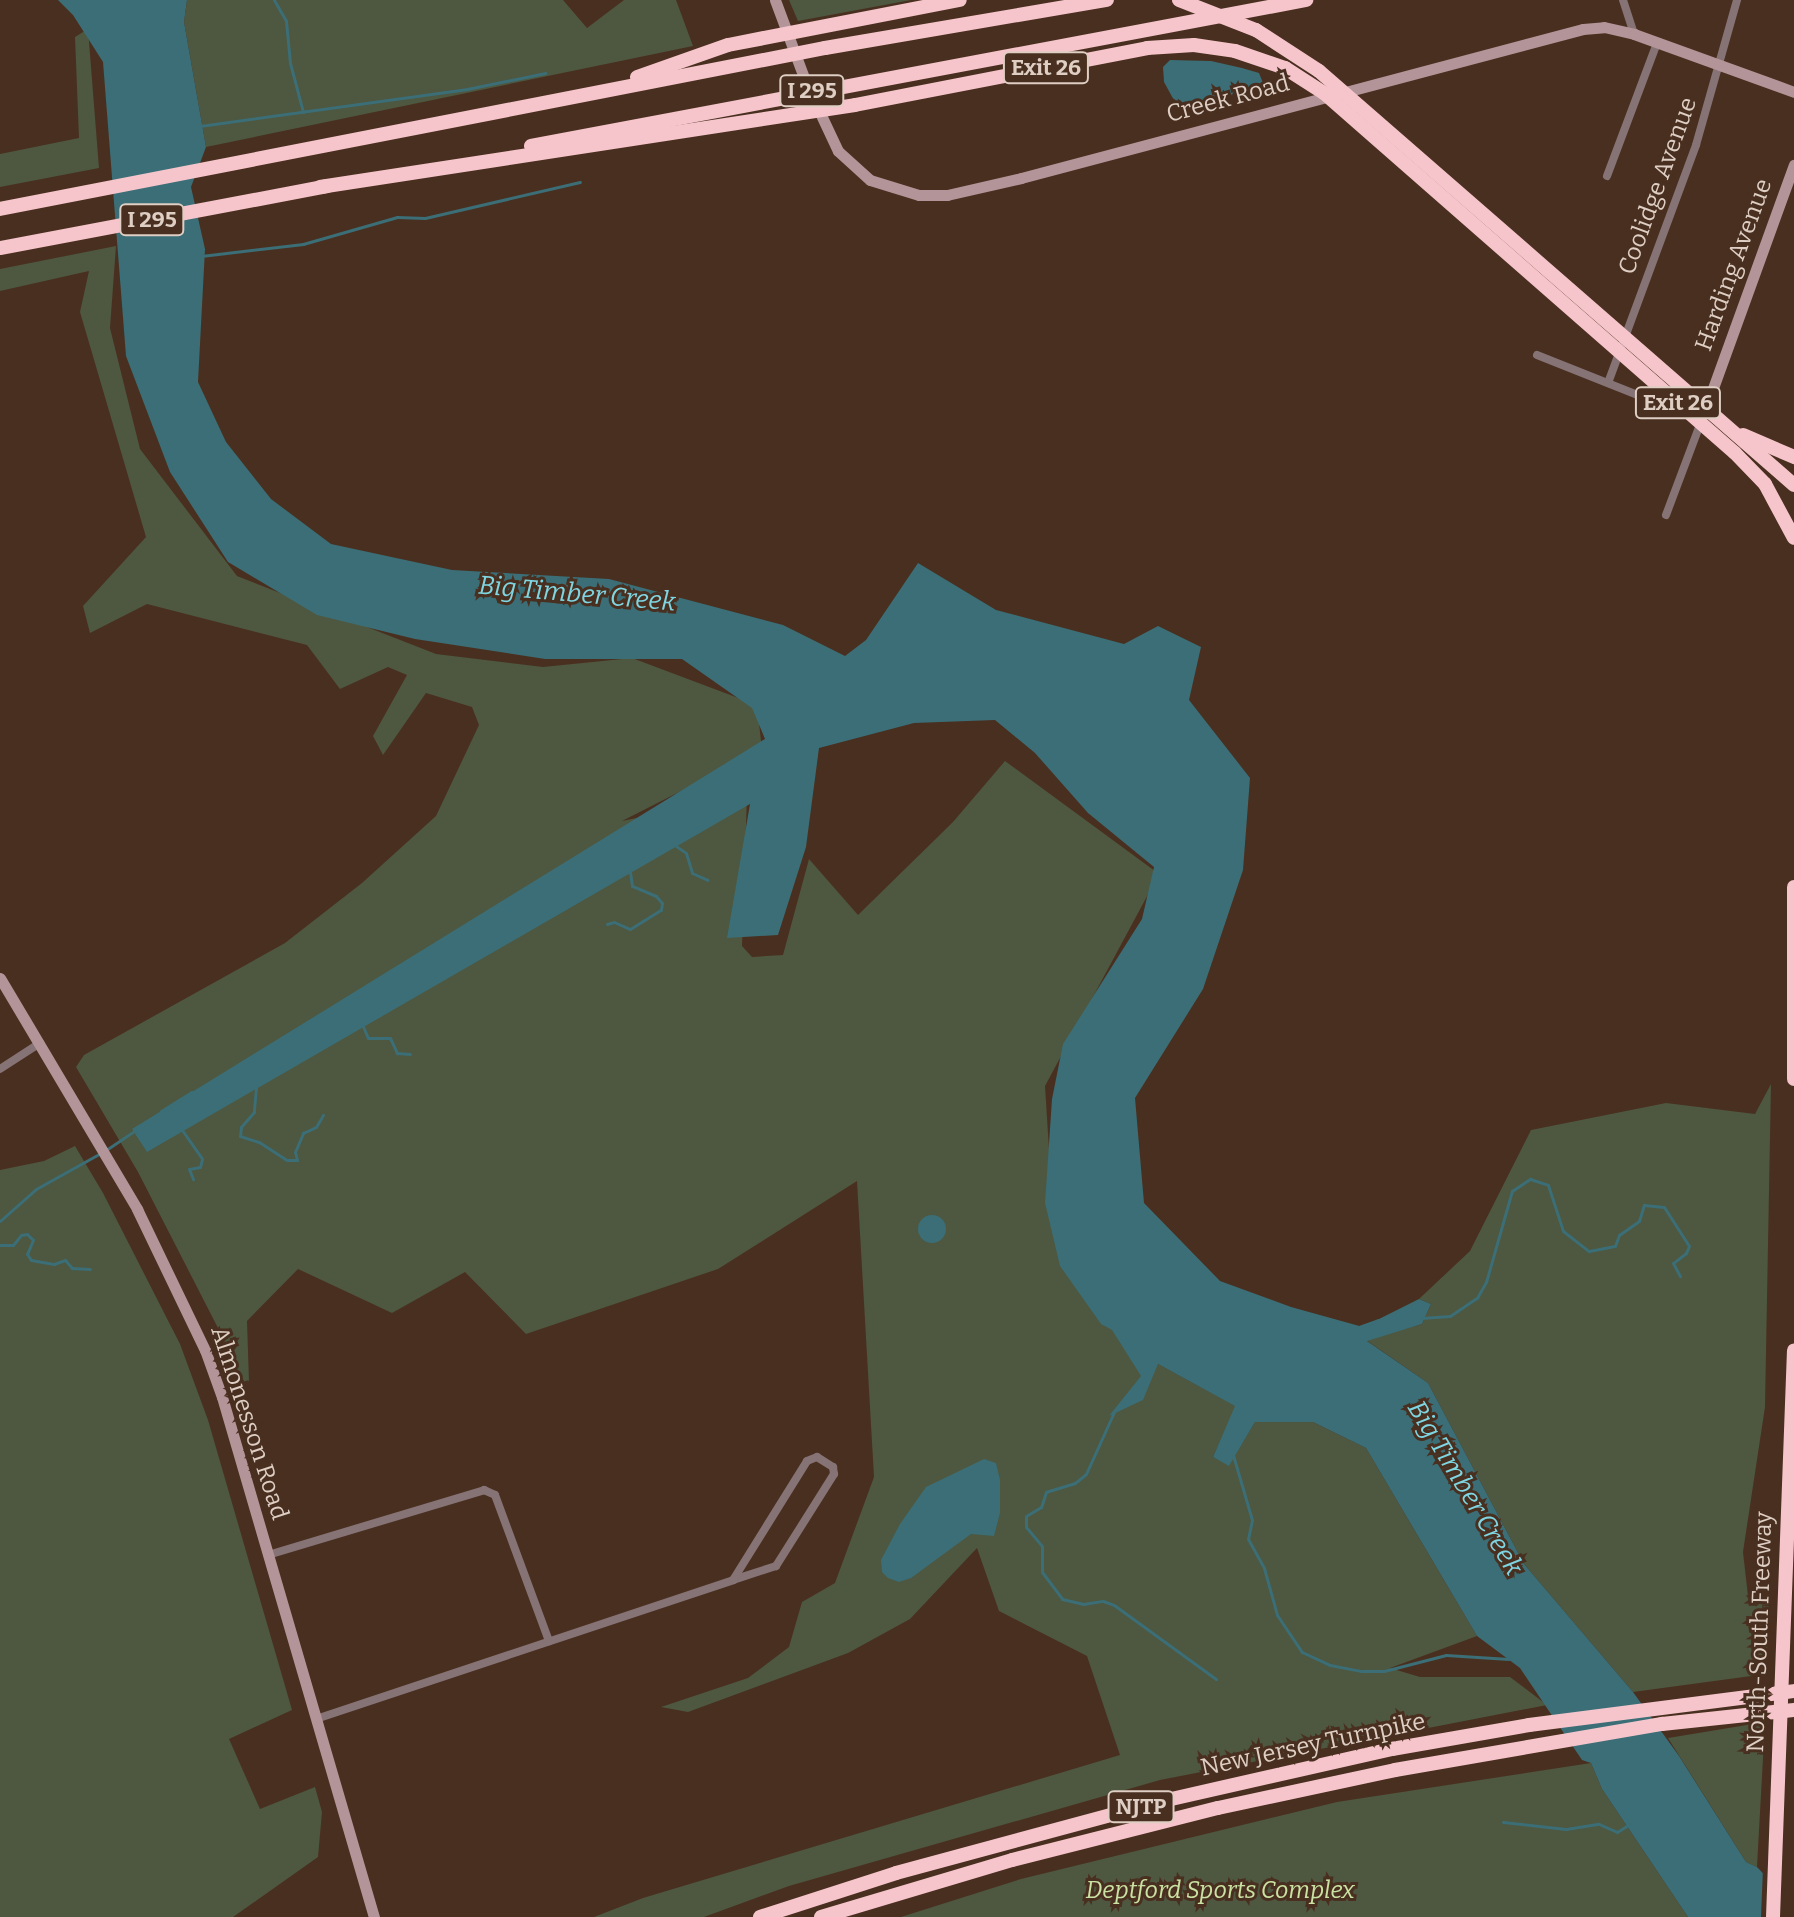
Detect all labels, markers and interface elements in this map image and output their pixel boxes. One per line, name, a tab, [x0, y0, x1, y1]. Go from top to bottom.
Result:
road number: Exit 26	[1002, 50, 1090, 86]
street label: Creek Road	[1163, 69, 1293, 129]
road number: I 295	[778, 73, 846, 109]
street label: Coolidge Avenue	[1613, 94, 1703, 278]
street label: Harding Avenue	[1690, 175, 1778, 355]
road number: I 295	[118, 202, 186, 238]
road number: Exit 26	[1634, 385, 1722, 421]
water label: Big Timber Creek	[477, 570, 677, 618]
street label: Almonesson Road	[204, 1323, 294, 1523]
water label: Big Timber Creek	[1401, 1395, 1529, 1581]
street label: North-South Freeway	[1741, 1511, 1779, 1753]
street label: New Jersey Turnpike	[1198, 1707, 1428, 1783]
road number: NJTP	[1107, 1789, 1175, 1825]
park label: Deptford Sports Complex	[1085, 1877, 1355, 1905]

